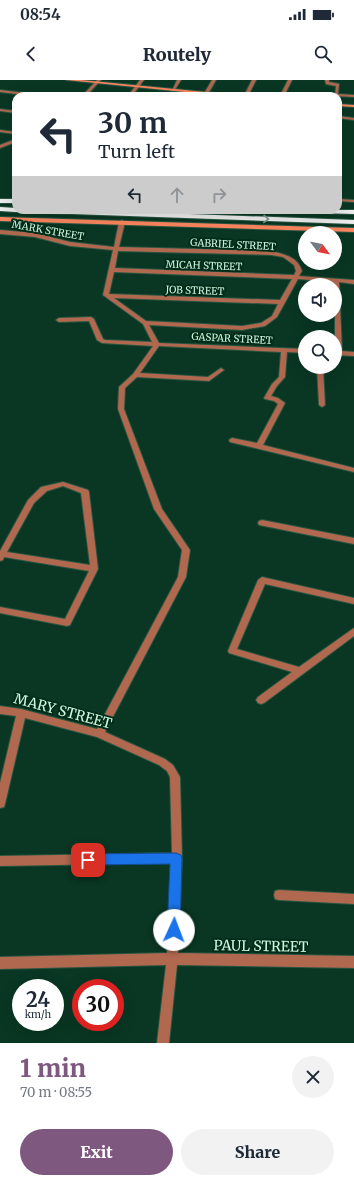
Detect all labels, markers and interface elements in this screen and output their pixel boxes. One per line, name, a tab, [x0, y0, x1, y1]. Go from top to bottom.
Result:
text: 08:54	[20, 5, 60, 24]
icon: back	[20, 43, 42, 65]
text: Routely	[143, 43, 211, 66]
icon: search	[312, 43, 334, 65]
text: 30 m	[98, 105, 167, 141]
icon: left	[32, 108, 84, 160]
text: Turn left	[98, 140, 175, 163]
icon: left	[124, 184, 146, 206]
icon: ahead	[166, 184, 188, 206]
icon: right	[208, 184, 230, 206]
one-way arrow	[263, 214, 269, 223]
street label: MARK STREET	[11, 218, 85, 243]
north arrow	[298, 226, 342, 270]
map controls	[298, 226, 342, 374]
street label: GABRIEL STREET	[190, 236, 276, 253]
street label: MICAH STREET	[165, 258, 243, 273]
button: sound	[298, 278, 342, 322]
street label: JOB STREET	[164, 283, 225, 298]
street label: GASPAR STREET	[191, 330, 273, 347]
button: search	[298, 330, 342, 374]
street label: MARY STREET	[12, 689, 114, 733]
pin	[71, 843, 105, 877]
icon: arrive	[77, 849, 99, 871]
position arrow	[153, 909, 195, 951]
street label: PAUL STREET	[214, 936, 309, 956]
speed limit sign: 30	[72, 979, 124, 1031]
text: 24	[26, 987, 50, 1012]
text: km/h	[25, 1008, 51, 1021]
text: 1 min	[20, 1053, 86, 1084]
button: close	[292, 1056, 334, 1098]
text: 70 m · 08:55	[20, 1084, 92, 1101]
button: Exit	[20, 1129, 173, 1175]
button: Share	[181, 1129, 334, 1175]

